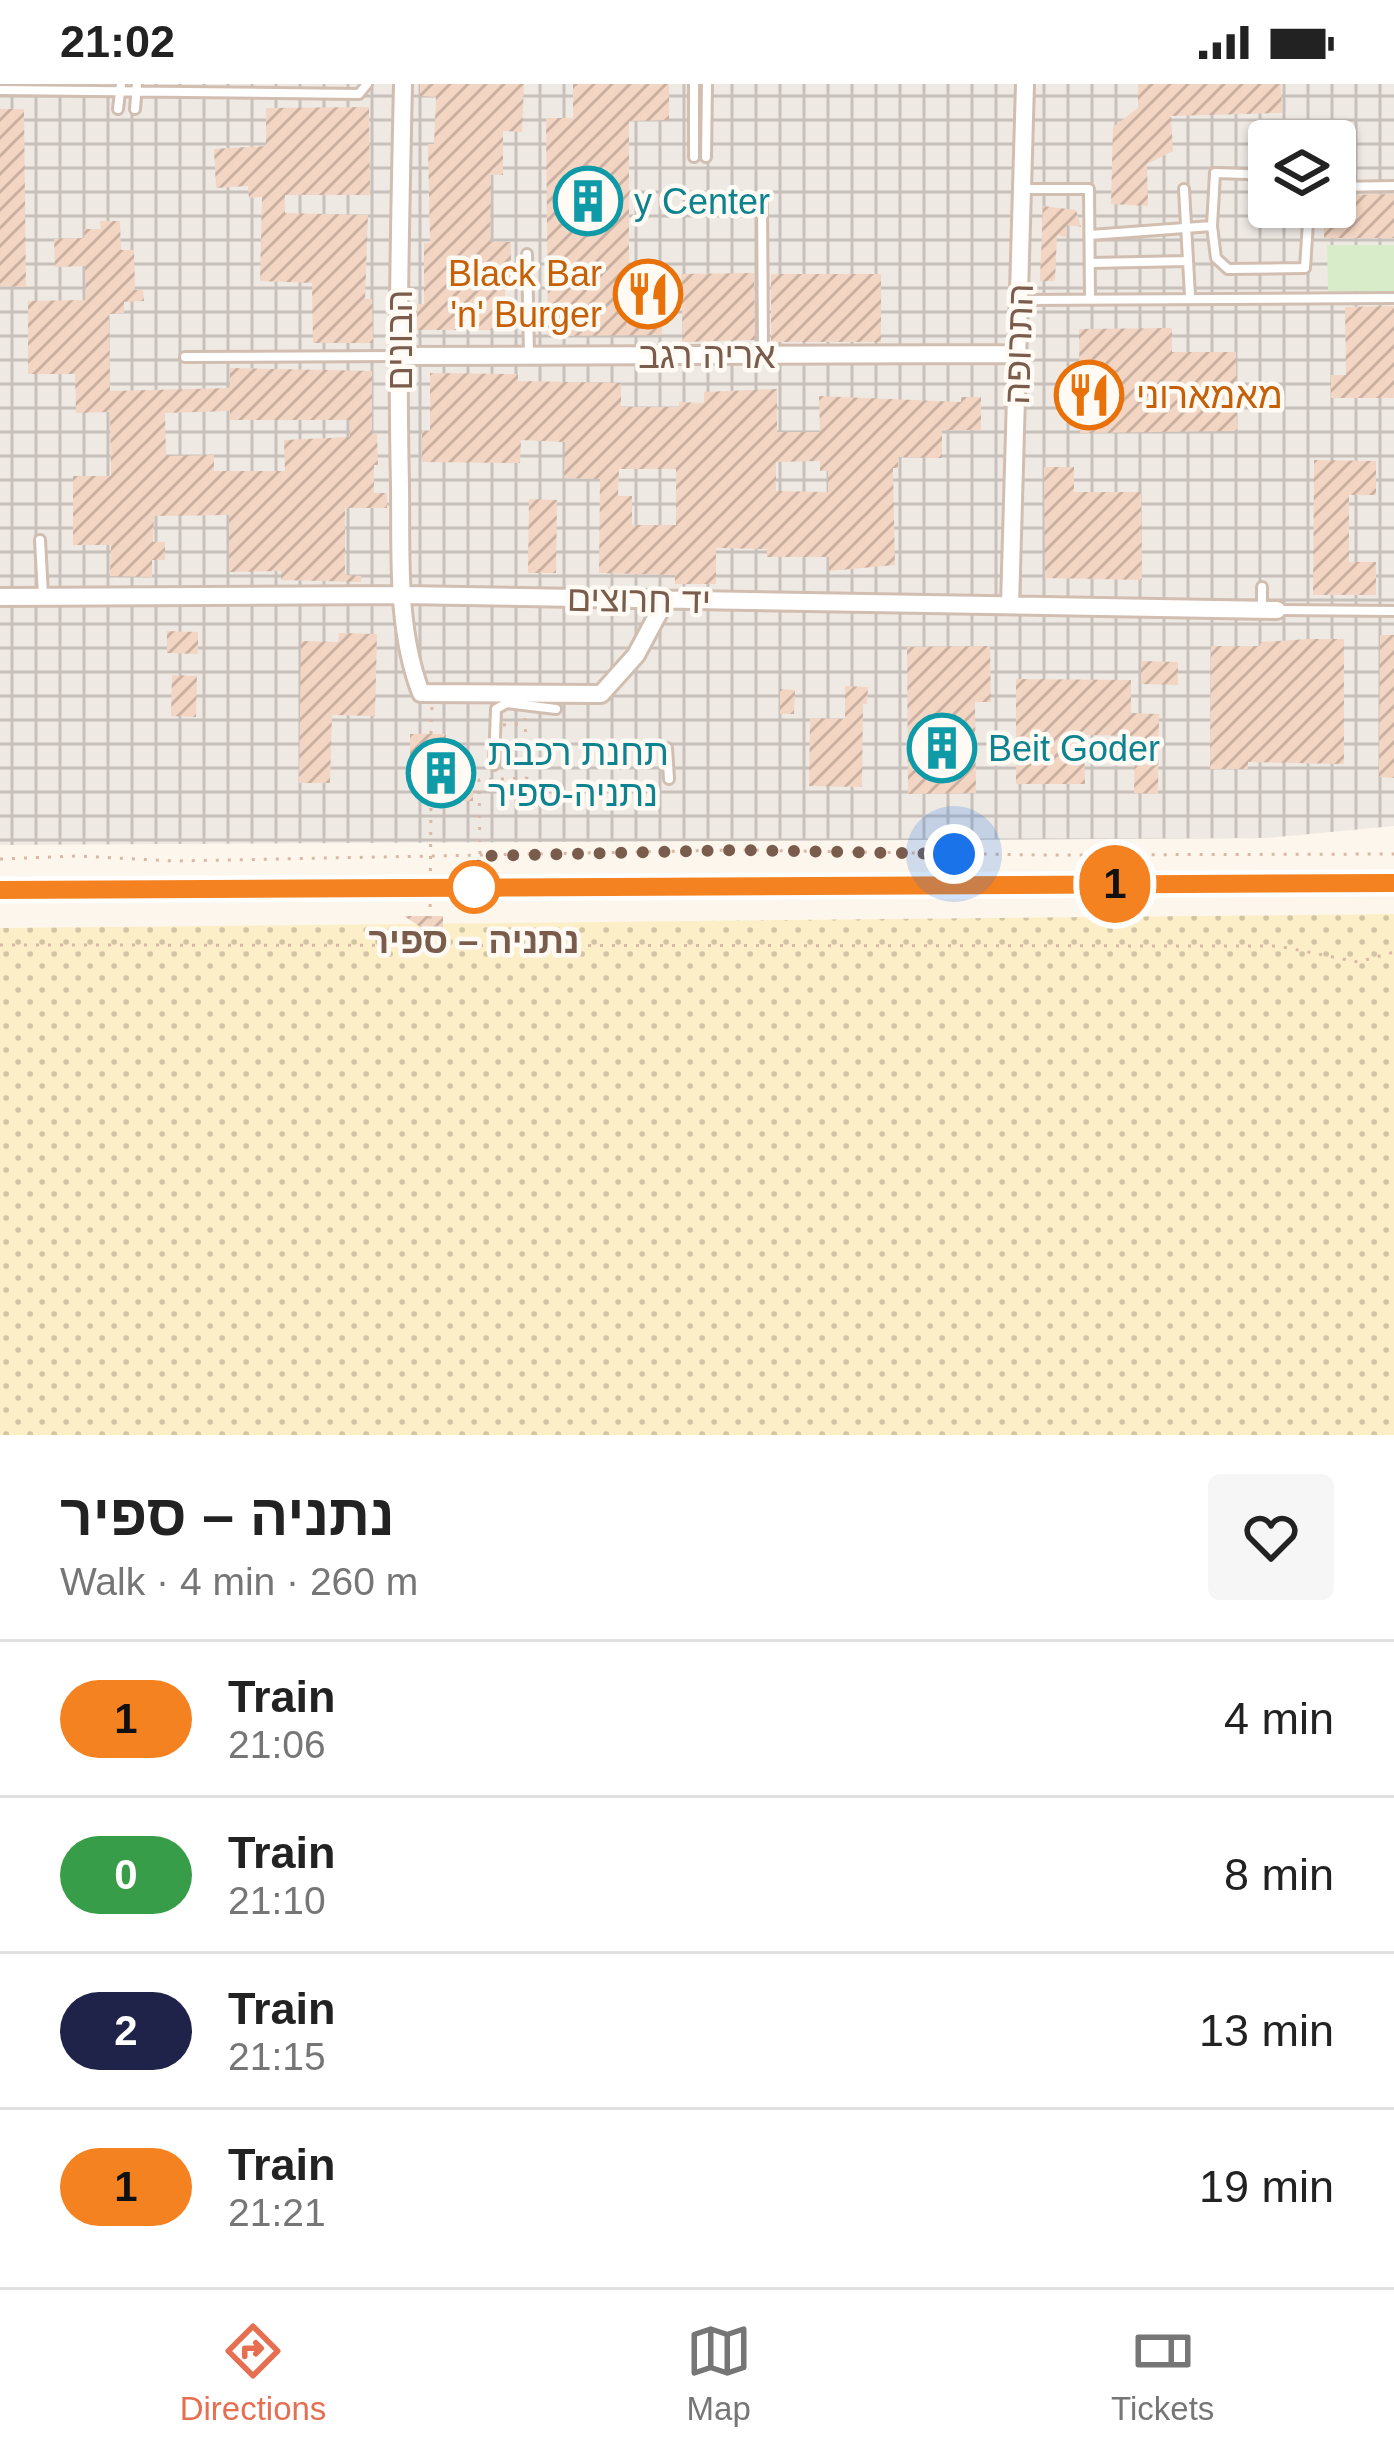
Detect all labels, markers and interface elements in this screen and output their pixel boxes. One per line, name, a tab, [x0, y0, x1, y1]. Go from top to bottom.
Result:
text: 21:02	[60, 16, 175, 67]
map controls	[1248, 120, 1356, 228]
button: layers	[1248, 120, 1356, 228]
building icon: y Center	[553, 166, 623, 236]
place label: y Center	[634, 181, 770, 222]
place label: Black Bar 'n' Burger	[448, 253, 602, 335]
restaurant icon: Black Bar 'n' Burger	[613, 259, 683, 329]
street label: התרופה	[996, 283, 1041, 405]
street label: הבונים	[379, 290, 420, 390]
street label: אריה רגב	[638, 335, 776, 376]
restaurant icon: מאמארוני	[1054, 360, 1124, 430]
place label: מאמארוני	[1136, 375, 1283, 416]
street label: יד חרוצים	[567, 578, 711, 621]
building icon: Beit Goder	[907, 713, 977, 783]
place label: Beit Goder	[988, 728, 1160, 769]
place label: תחנת רכבת נתניה-ספיר	[488, 732, 669, 814]
building icon: תחנת רכבת נתניה-ספיר	[406, 738, 476, 808]
your location	[924, 824, 984, 884]
line badge: 1	[1076, 845, 1154, 923]
text: 1	[1103, 860, 1127, 907]
marker: נתניה – ספיר	[449, 862, 499, 912]
place label: נתניה – ספיר	[368, 920, 580, 961]
button: heart	[1208, 1474, 1334, 1600]
text: נתניה – ספיר	[60, 1483, 394, 1547]
text: Walk · 4 min · 260 m	[60, 1560, 418, 1603]
text: Train	[228, 1671, 336, 1722]
text: 4 min	[1224, 1693, 1334, 1744]
text: 1	[114, 1695, 138, 1742]
text: 21:06	[228, 1723, 326, 1766]
text: Train	[228, 1827, 336, 1878]
text: 8 min	[1224, 1849, 1334, 1900]
text: 0	[114, 1851, 138, 1898]
text: 21:10	[228, 1879, 326, 1922]
text: Train	[228, 1983, 336, 2034]
text: 13 min	[1199, 2005, 1334, 2056]
text: 2	[114, 2007, 138, 2054]
text: 21:15	[228, 2035, 326, 2078]
text: Train	[228, 2139, 336, 2190]
text: 19 min	[1199, 2161, 1334, 2212]
text: 1	[114, 2163, 138, 2210]
text: 21:21	[228, 2191, 326, 2234]
tab: Directions	[180, 2318, 326, 2428]
tab: Map	[686, 2318, 752, 2428]
tab: Tickets	[1111, 2318, 1214, 2428]

